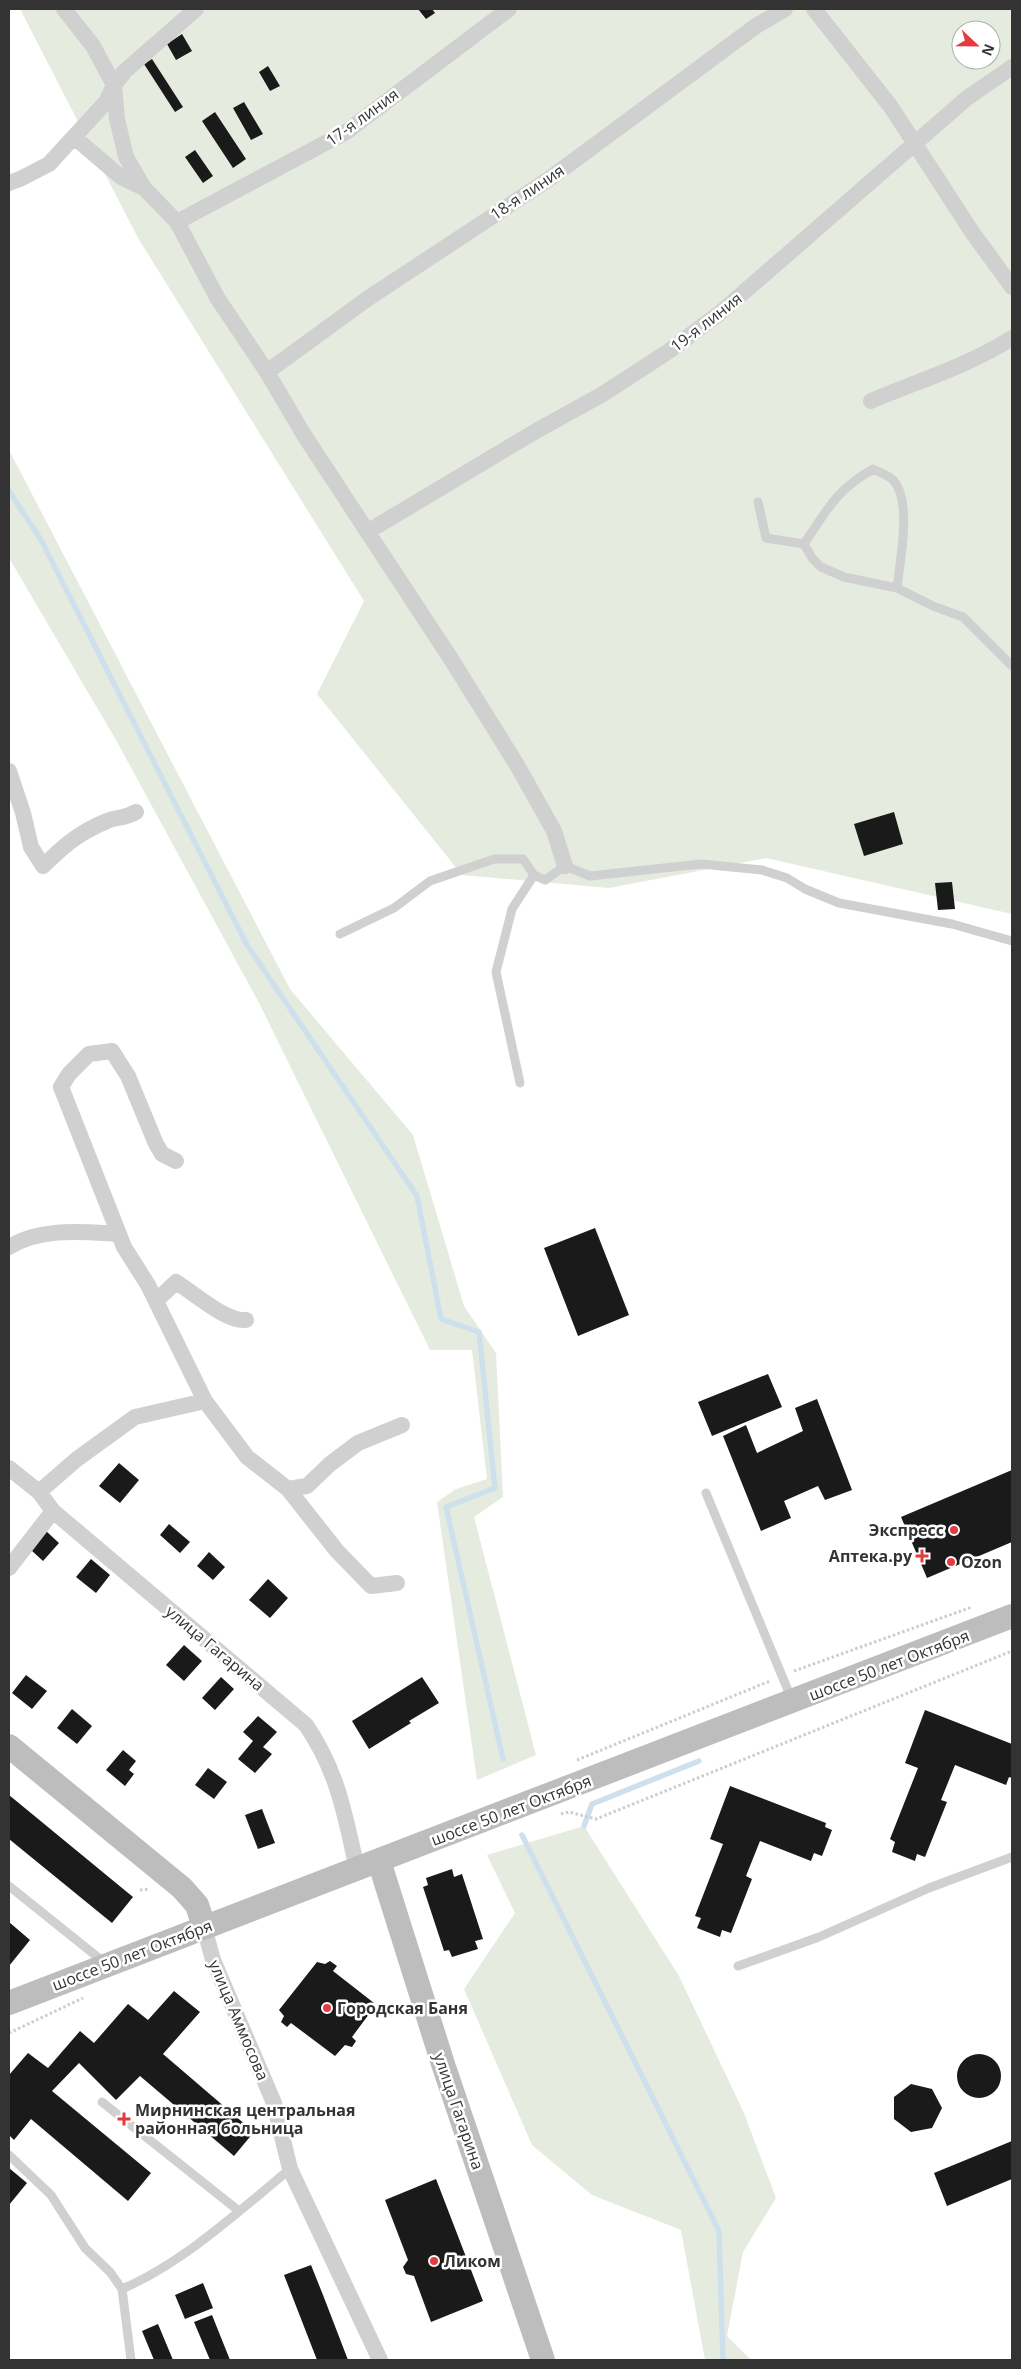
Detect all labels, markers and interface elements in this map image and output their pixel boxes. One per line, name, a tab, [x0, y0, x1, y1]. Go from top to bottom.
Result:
north arrow	[951, 20, 1001, 70]
text: N	[978, 41, 999, 59]
street label: 17-я линия	[321, 83, 403, 151]
street label: 18-я линия	[486, 159, 568, 225]
street label: 19-я линия	[666, 287, 746, 357]
place label: Экспресс	[869, 1519, 944, 1541]
marker: Экспресс	[948, 1524, 960, 1536]
place label: Аптека.ру	[829, 1545, 913, 1567]
marker: Аптека.ру	[916, 1550, 928, 1562]
place label: Ozon	[961, 1551, 1002, 1573]
marker: Ozon	[945, 1556, 957, 1568]
street label: улица Гагарина	[161, 1600, 269, 1696]
street label: шоссе 50 лет Октября	[806, 1624, 972, 1706]
street label: шоссе 50 лет Октября	[428, 1769, 594, 1851]
street label: шоссе 50 лет Октября	[49, 1914, 215, 1996]
street label: улица Аммосова	[204, 1956, 274, 2084]
place label: Городская Баня	[337, 1997, 468, 2019]
marker: Городская Баня	[321, 2002, 333, 2014]
street label: улица Гагарина	[429, 2050, 489, 2172]
place label: Мирнинская центральная районная больница	[135, 2099, 355, 2139]
marker: Мирнинская центральная районная больница	[117, 2112, 131, 2126]
place label: Ликом	[444, 2250, 501, 2272]
marker: Ликом	[428, 2255, 440, 2267]

